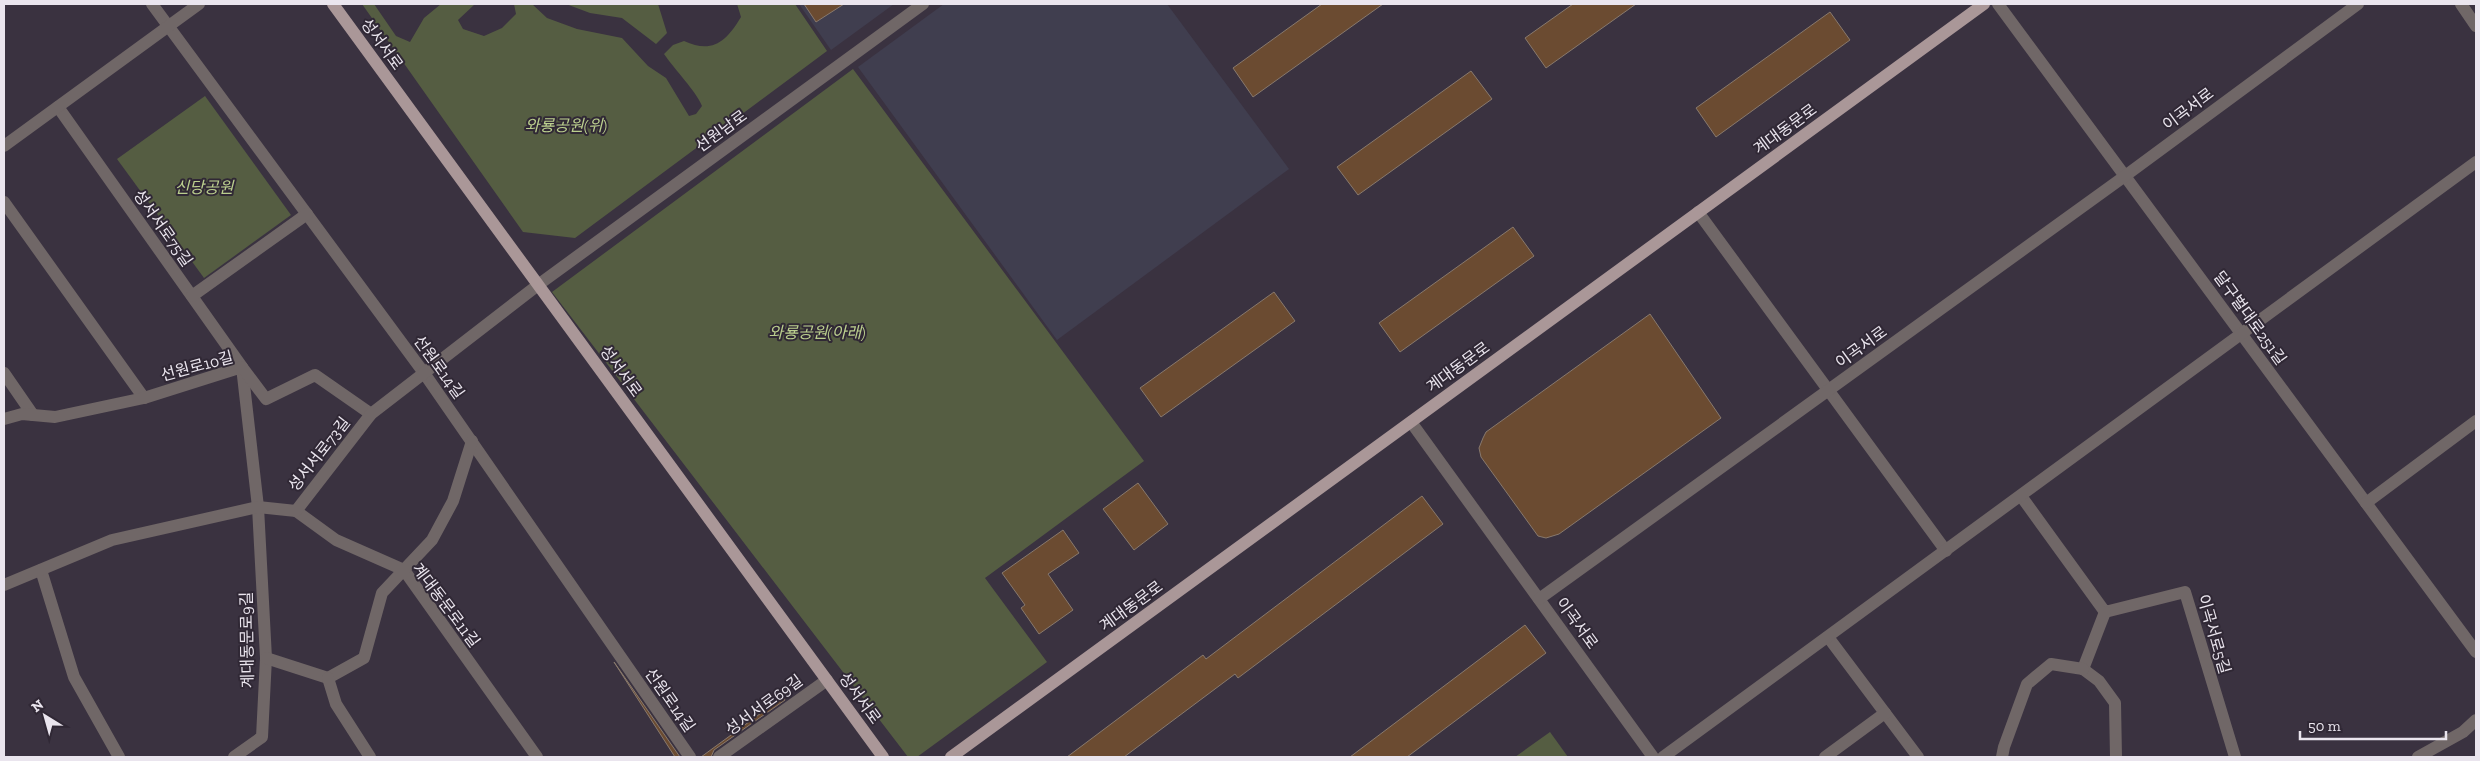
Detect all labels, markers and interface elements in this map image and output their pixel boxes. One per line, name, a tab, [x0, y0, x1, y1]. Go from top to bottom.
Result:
street label: 성서서로	[357, 15, 407, 74]
street label: 이곡서로	[2159, 84, 2217, 134]
street label: 계대동문로	[1750, 100, 1821, 158]
street label: 선원남로	[692, 106, 751, 156]
park label: 와룡공원(위)	[525, 116, 607, 135]
park label: 신당공원	[175, 178, 235, 197]
street label: 성서서로75길	[130, 186, 196, 270]
street label: 달구벌대로251길	[2210, 268, 2290, 368]
street label: 이곡서로	[1832, 322, 1891, 372]
park label: 와룡공원(아래)	[768, 323, 866, 342]
street label: 선원로14길	[410, 332, 468, 402]
street label: 계대동문로	[1423, 338, 1494, 396]
street label: 성서서로	[596, 342, 646, 401]
street label: 선원로10길	[159, 347, 235, 385]
street label: 성서서로73길	[284, 413, 354, 495]
street label: 계대동문로11길	[408, 559, 484, 651]
street label: 계대동문로	[1096, 577, 1167, 635]
street label: 계대동문로9길	[237, 591, 257, 689]
street label: 이곡서로5길	[2194, 592, 2234, 676]
street label: 이곡서로	[1552, 594, 1602, 653]
street label: 선원로14길	[641, 664, 699, 736]
street label: 성서서로	[835, 669, 885, 728]
street label: 성서서로69길	[722, 671, 806, 739]
north arrow	[20, 691, 70, 741]
text: N	[28, 696, 47, 716]
scale bar	[2300, 708, 2446, 740]
text: 50 m	[2308, 717, 2341, 735]

